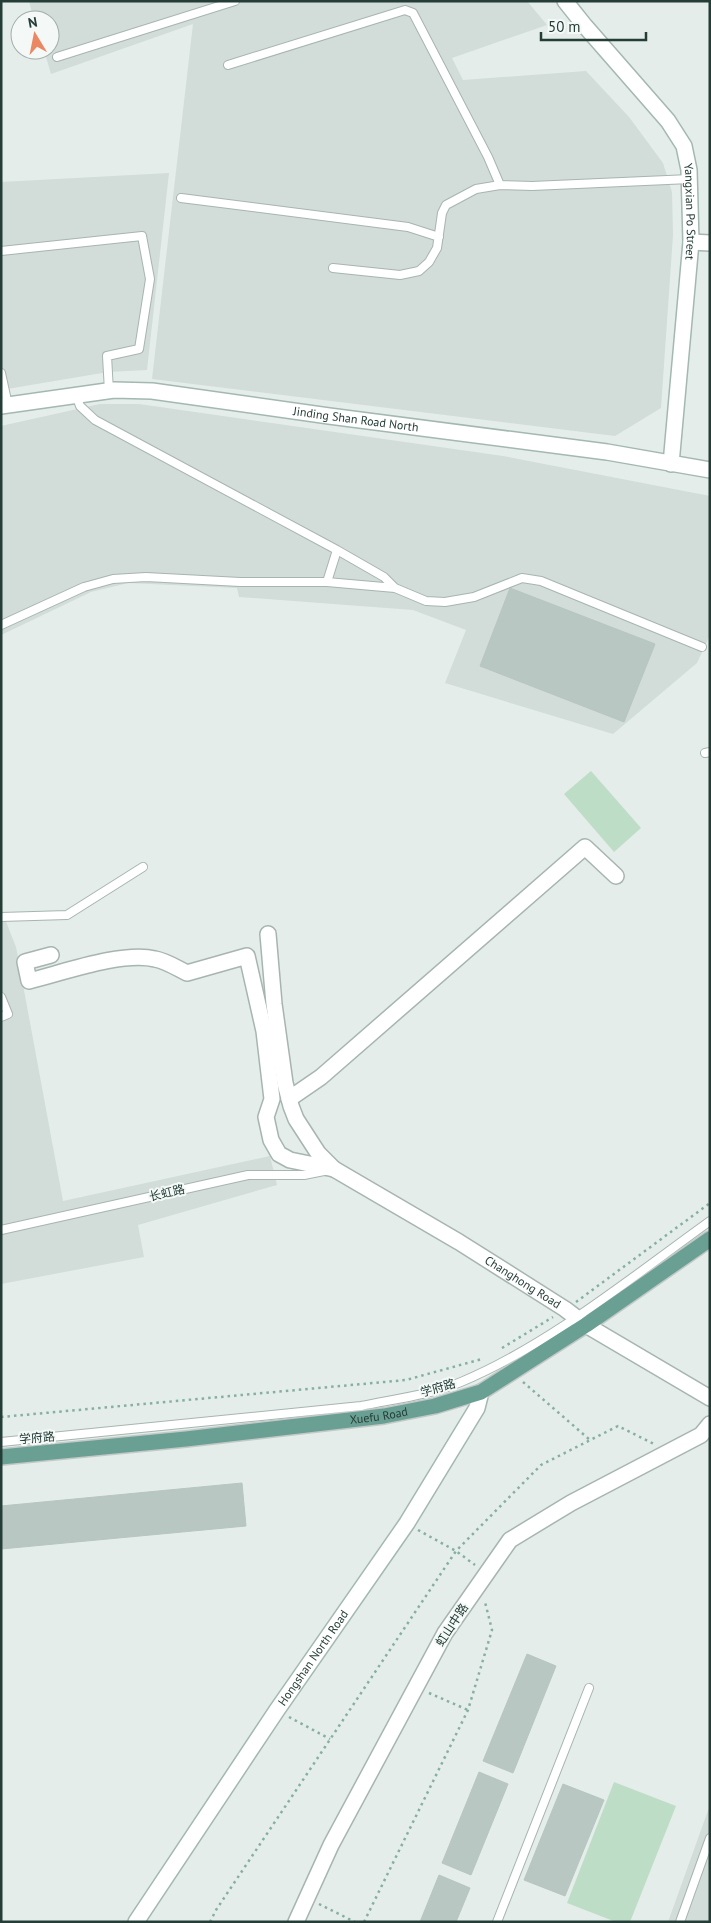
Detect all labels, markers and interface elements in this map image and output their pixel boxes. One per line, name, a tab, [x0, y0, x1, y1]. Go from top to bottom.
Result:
north arrow	[10, 10, 60, 60]
scale bar	[541, 10, 646, 42]
text: N	[27, 13, 39, 32]
text: 50 m	[548, 17, 581, 36]
street label: Yangxian Po Street	[681, 162, 699, 261]
street label: Jinding Shan Road North	[291, 403, 419, 435]
street label: 长虹路	[148, 1181, 186, 1204]
street label: Changhong Road	[482, 1252, 564, 1311]
street label: 学府路	[418, 1375, 457, 1400]
street label: Xuefu Road	[349, 1404, 409, 1427]
street label: 学府路	[18, 1428, 56, 1447]
street label: 虹山中路	[432, 1601, 471, 1649]
street label: Hongshan North Road	[274, 1607, 351, 1708]

